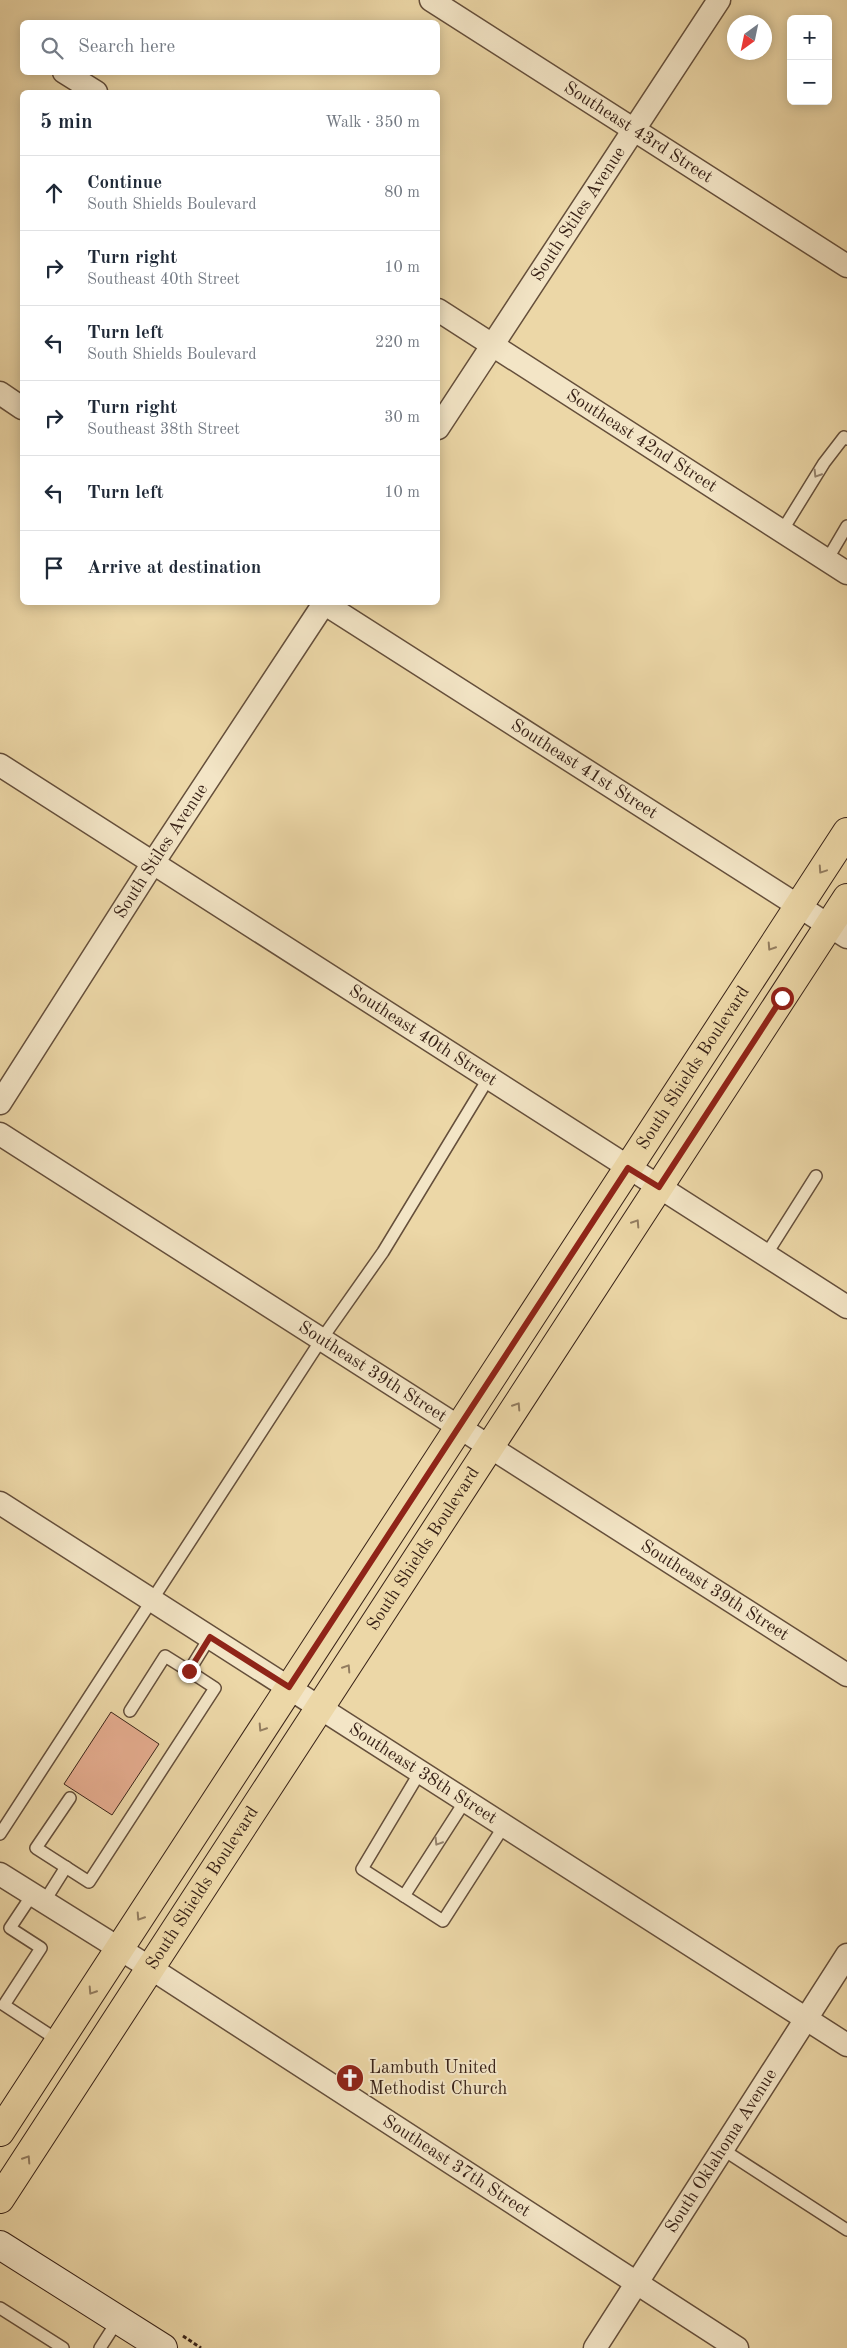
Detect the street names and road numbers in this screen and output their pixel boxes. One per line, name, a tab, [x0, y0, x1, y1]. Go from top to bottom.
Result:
street label: Southeast 43rd Street	[561, 78, 716, 187]
street label: South Stiles Avenue	[528, 144, 629, 284]
street label: Southeast 42nd Street	[563, 386, 720, 496]
street label: Southeast 41st Street	[508, 716, 661, 823]
street label: South Stiles Avenue	[111, 781, 211, 922]
street label: Southeast 40th Street	[346, 982, 500, 1090]
street label: South Shields Boulevard	[634, 983, 753, 1153]
street label: Southeast 39th Street	[295, 1318, 450, 1426]
street label: South Shields Boulevard	[364, 1464, 483, 1634]
street label: Southeast 39th Street	[637, 1537, 792, 1644]
street label: Southeast 38th Street	[346, 1720, 500, 1828]
street label: South Shields Boulevard	[143, 1803, 262, 1973]
street label: South Oklahoma Avenue	[662, 2066, 780, 2236]
street label: Southeast 37th Street	[379, 2112, 534, 2221]

